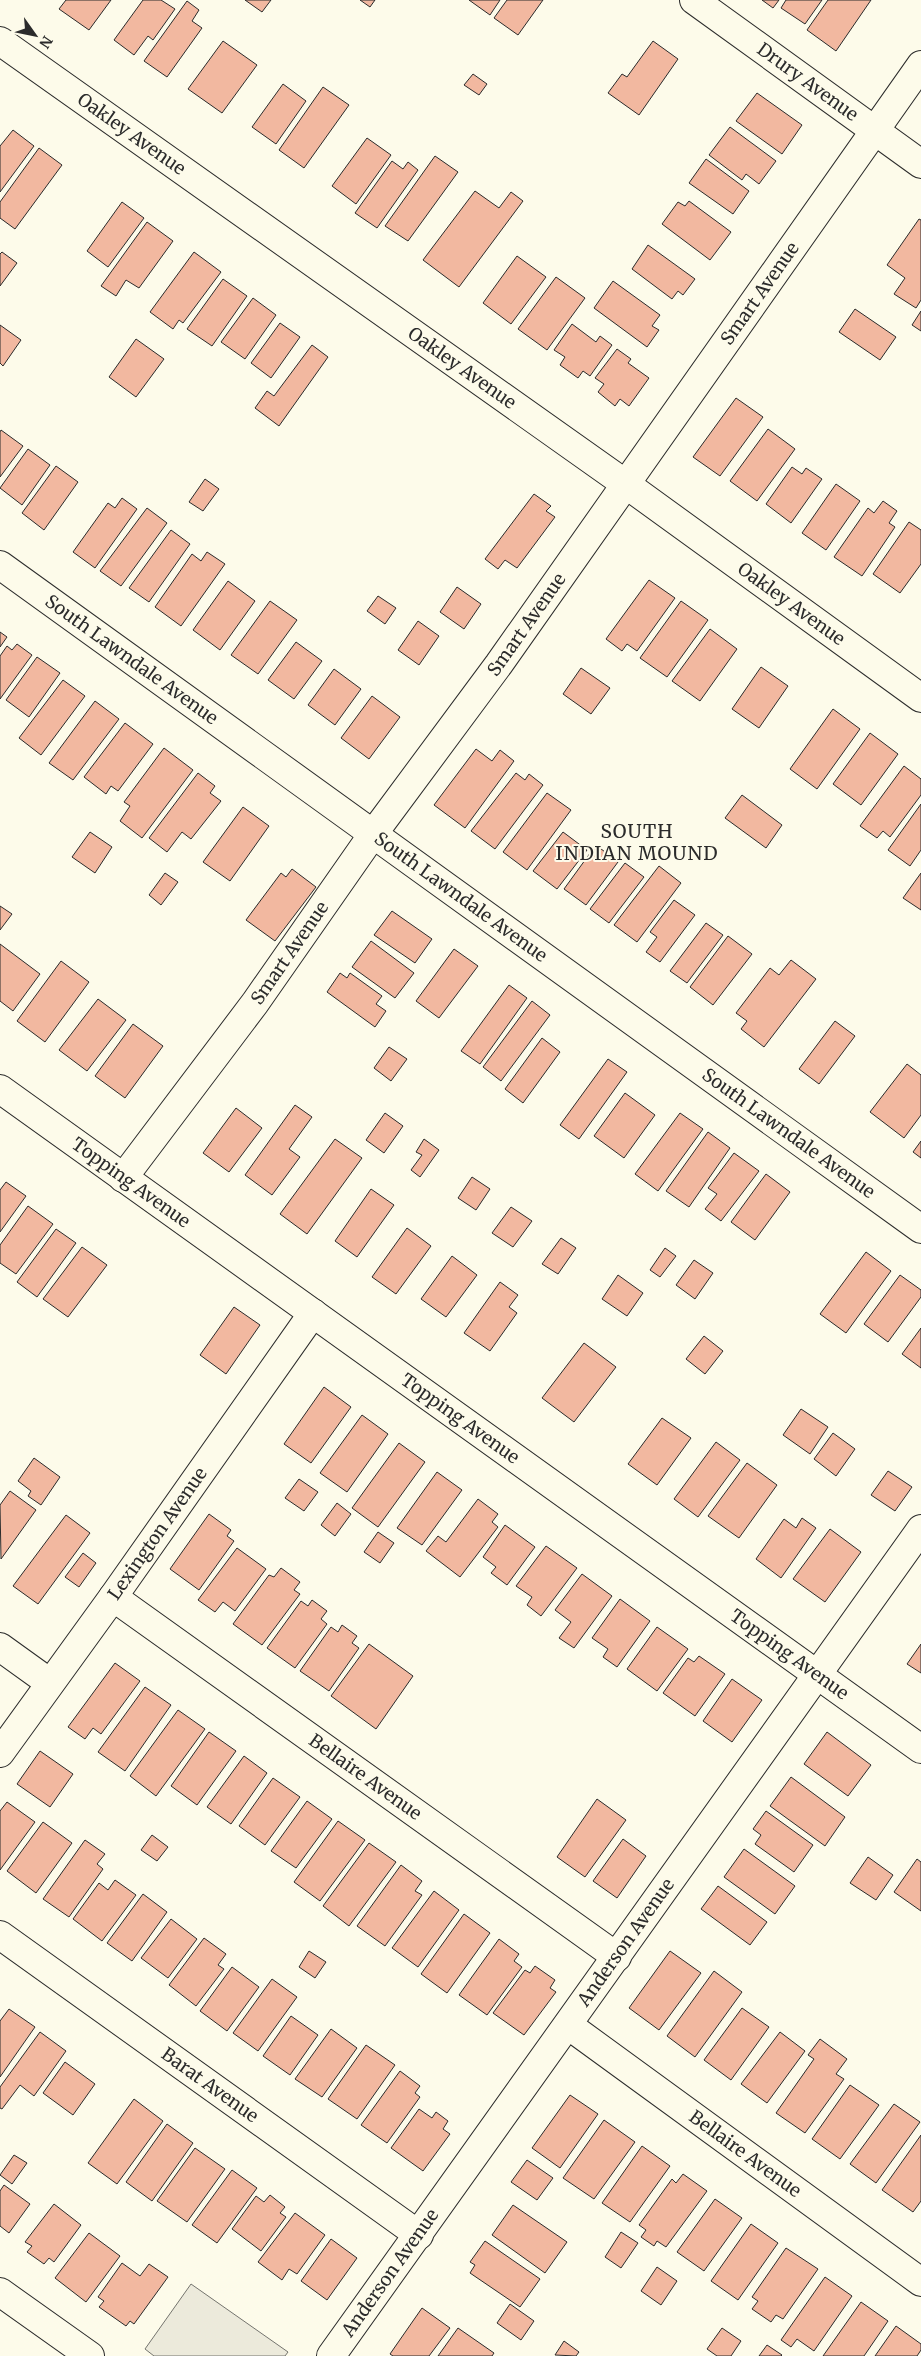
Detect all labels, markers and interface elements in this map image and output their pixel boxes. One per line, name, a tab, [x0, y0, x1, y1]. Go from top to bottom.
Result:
north arrow	[10, 10, 60, 60]
text: N	[35, 33, 56, 52]
street label: Drury Avenue	[753, 37, 863, 126]
street label: Oakley Avenue	[73, 88, 190, 180]
street label: Smart Avenue	[715, 237, 804, 349]
street label: Oakley Avenue	[404, 322, 521, 414]
street label: Oakley Avenue	[733, 557, 850, 650]
street label: Smart Avenue	[482, 568, 570, 680]
street label: South Lawndale Avenue	[41, 589, 223, 729]
district label: SOUTH INDIAN MOUND	[556, 819, 718, 865]
street label: South Lawndale Avenue	[370, 827, 552, 967]
street label: Smart Avenue	[245, 897, 333, 1009]
street label: South Lawndale Avenue	[698, 1063, 880, 1203]
street label: Topping Avenue	[67, 1132, 195, 1233]
street label: Topping Avenue	[397, 1368, 524, 1469]
street label: Lexington Avenue	[103, 1463, 212, 1604]
street label: Topping Avenue	[726, 1604, 853, 1704]
street label: Bellaire Avenue	[305, 1729, 426, 1825]
street label: Anderson Avenue	[572, 1874, 679, 2011]
street label: Barat Avenue	[157, 2042, 263, 2127]
street label: Bellaire Avenue	[685, 2105, 806, 2202]
street label: Anderson Avenue	[336, 2204, 443, 2342]

